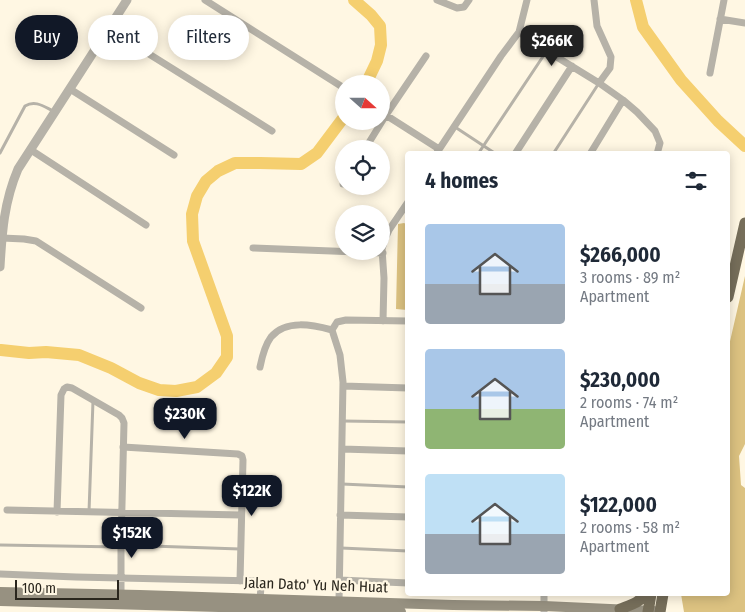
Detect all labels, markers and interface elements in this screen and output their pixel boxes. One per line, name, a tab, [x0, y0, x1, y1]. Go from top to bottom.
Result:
chip: Buy	[15, 15, 78, 60]
chip: Rent	[88, 15, 158, 60]
chip: Filters	[168, 15, 249, 60]
pin: $266K	[517, 24, 587, 67]
text: $266K	[531, 31, 573, 50]
north arrow	[335, 75, 390, 130]
map controls	[335, 75, 390, 260]
button: locate	[335, 140, 390, 195]
icon: filters	[682, 167, 710, 195]
text: 4 homes	[425, 168, 498, 194]
button: layers	[335, 205, 390, 260]
text: $266,000	[580, 242, 661, 268]
icon: home	[465, 244, 525, 304]
text: 3 rooms · 89 m²	[580, 268, 680, 287]
text: Apartment	[580, 287, 649, 306]
text: $230,000	[580, 367, 660, 393]
icon: home	[465, 369, 525, 429]
text: 2 rooms · 74 m²	[580, 393, 678, 412]
pin: $230K	[150, 398, 220, 440]
text: $230K	[165, 404, 205, 423]
text: Apartment	[580, 412, 649, 431]
pin: $122K	[217, 474, 287, 517]
text: $122K	[233, 481, 271, 500]
text: $122,000	[580, 492, 657, 518]
icon: home	[465, 494, 525, 554]
pin: $152K	[97, 516, 167, 559]
text: 2 rooms · 58 m²	[580, 518, 680, 537]
text: $152K	[113, 523, 151, 542]
text: Apartment	[580, 537, 649, 556]
street label: Jalan Dato' Yu Neh Huat	[244, 573, 388, 597]
scale bar	[15, 577, 119, 600]
text: 100 m	[22, 580, 56, 597]

